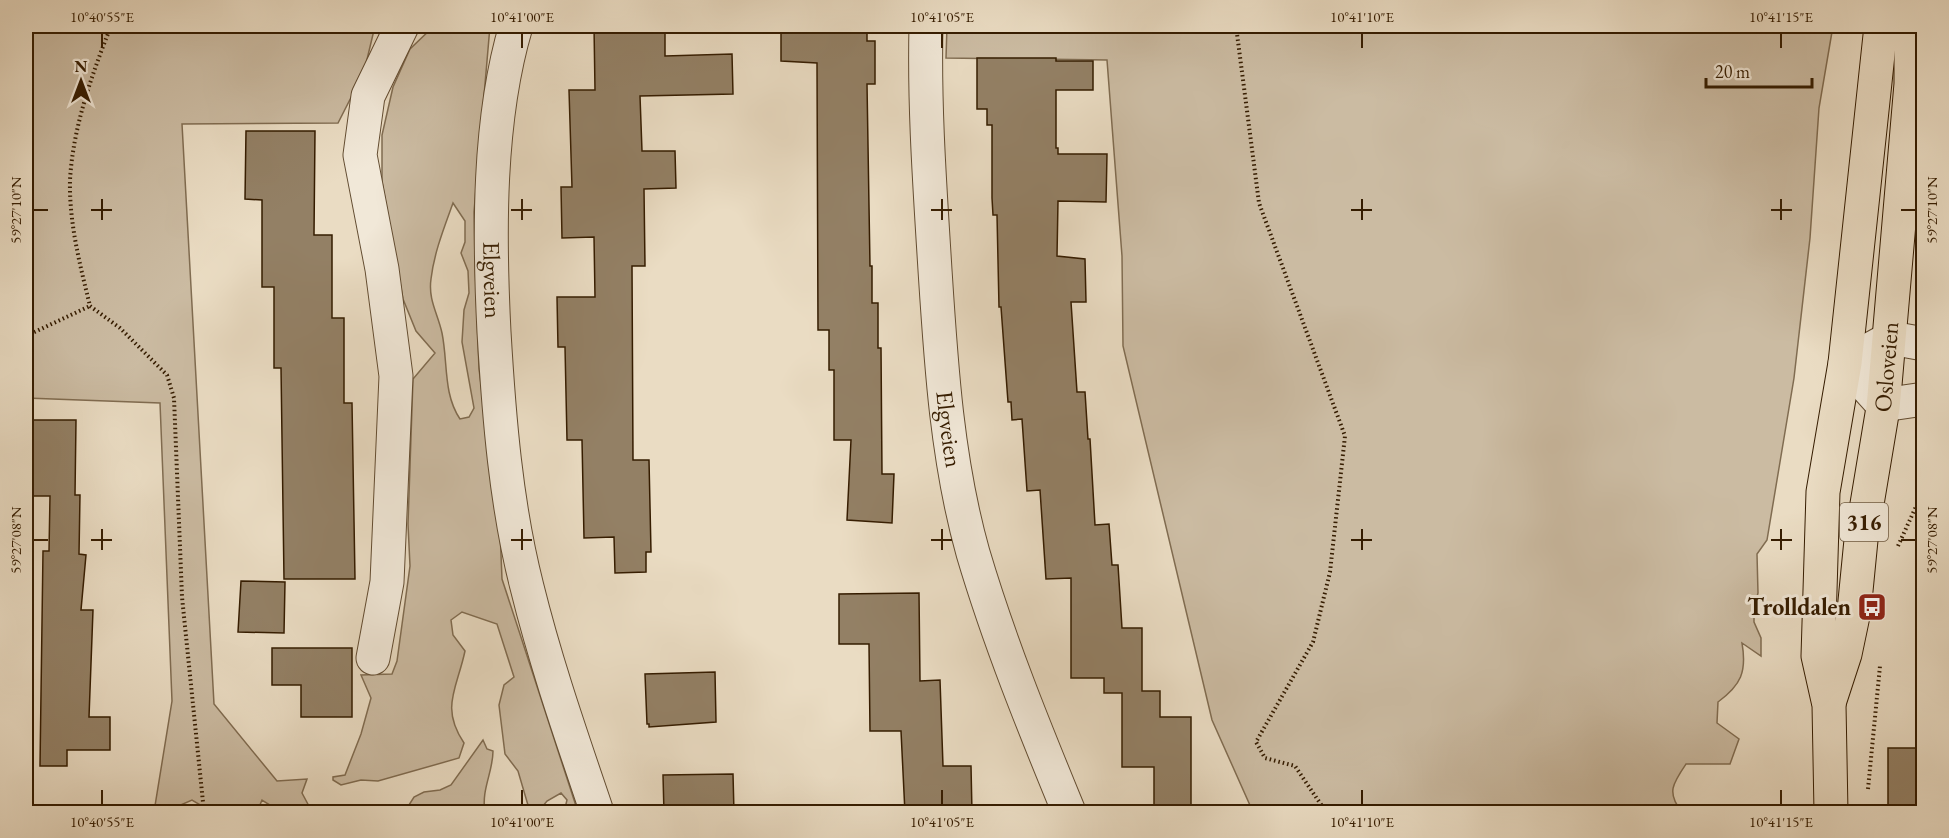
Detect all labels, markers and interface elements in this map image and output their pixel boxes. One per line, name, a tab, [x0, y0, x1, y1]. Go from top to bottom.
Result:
text: 10°40'55"E	[70, 7, 135, 26]
text: 10°41'00"E	[490, 7, 555, 26]
text: 10°41'05"E	[910, 7, 975, 26]
text: 10°41'10"E	[1330, 7, 1395, 26]
text: 10°41'15"E	[1749, 7, 1814, 26]
north arrow	[51, 51, 111, 111]
scale bar	[1706, 51, 1812, 89]
text: N	[75, 56, 88, 77]
text: 20 m	[1715, 60, 1750, 83]
text: 59°27'10"N	[6, 176, 25, 244]
text: 59°27'10"N	[1922, 176, 1941, 244]
street label: Elgveien	[476, 241, 509, 319]
street label: Osloveien	[1867, 320, 1905, 413]
street label: Elgveien	[929, 389, 970, 470]
road number: 316	[1840, 503, 1888, 541]
text: 59°27'08"N	[6, 506, 25, 574]
text: 59°27'08"N	[1922, 506, 1941, 574]
place label: Trolldalen	[1747, 591, 1851, 622]
bus stop icon: Trolldalen	[1856, 591, 1888, 623]
text: 10°40'55"E	[70, 812, 135, 831]
text: 10°41'00"E	[490, 812, 555, 831]
text: 10°41'05"E	[910, 812, 975, 831]
text: 10°41'10"E	[1330, 812, 1395, 831]
text: 10°41'15"E	[1749, 812, 1814, 831]

